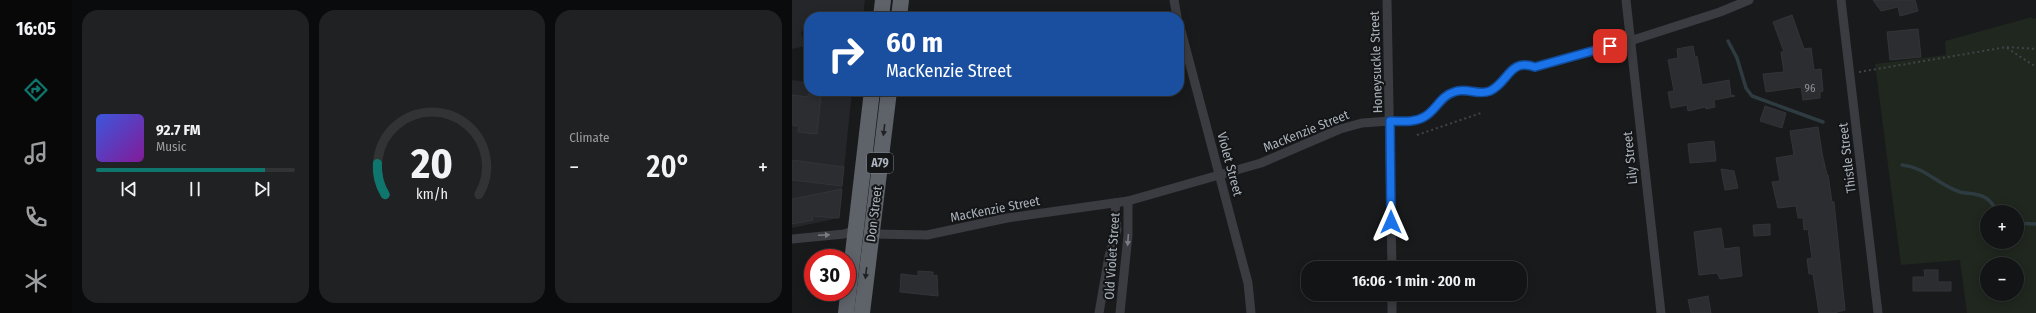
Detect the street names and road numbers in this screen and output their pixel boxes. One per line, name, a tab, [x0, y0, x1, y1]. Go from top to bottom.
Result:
street label: Honeysuckle Street	[1367, 10, 1385, 113]
street label: MacKenzie Street	[1261, 107, 1352, 155]
street label: Thistle Street	[1835, 121, 1859, 194]
street label: Violet Street	[1214, 130, 1246, 198]
street label: Lily Street	[1620, 130, 1640, 185]
road number: A79	[867, 153, 893, 173]
street label: Don Street	[863, 184, 885, 243]
street label: MacKenzie Street	[949, 193, 1042, 225]
street label: Old Violet Street	[1101, 211, 1123, 300]

